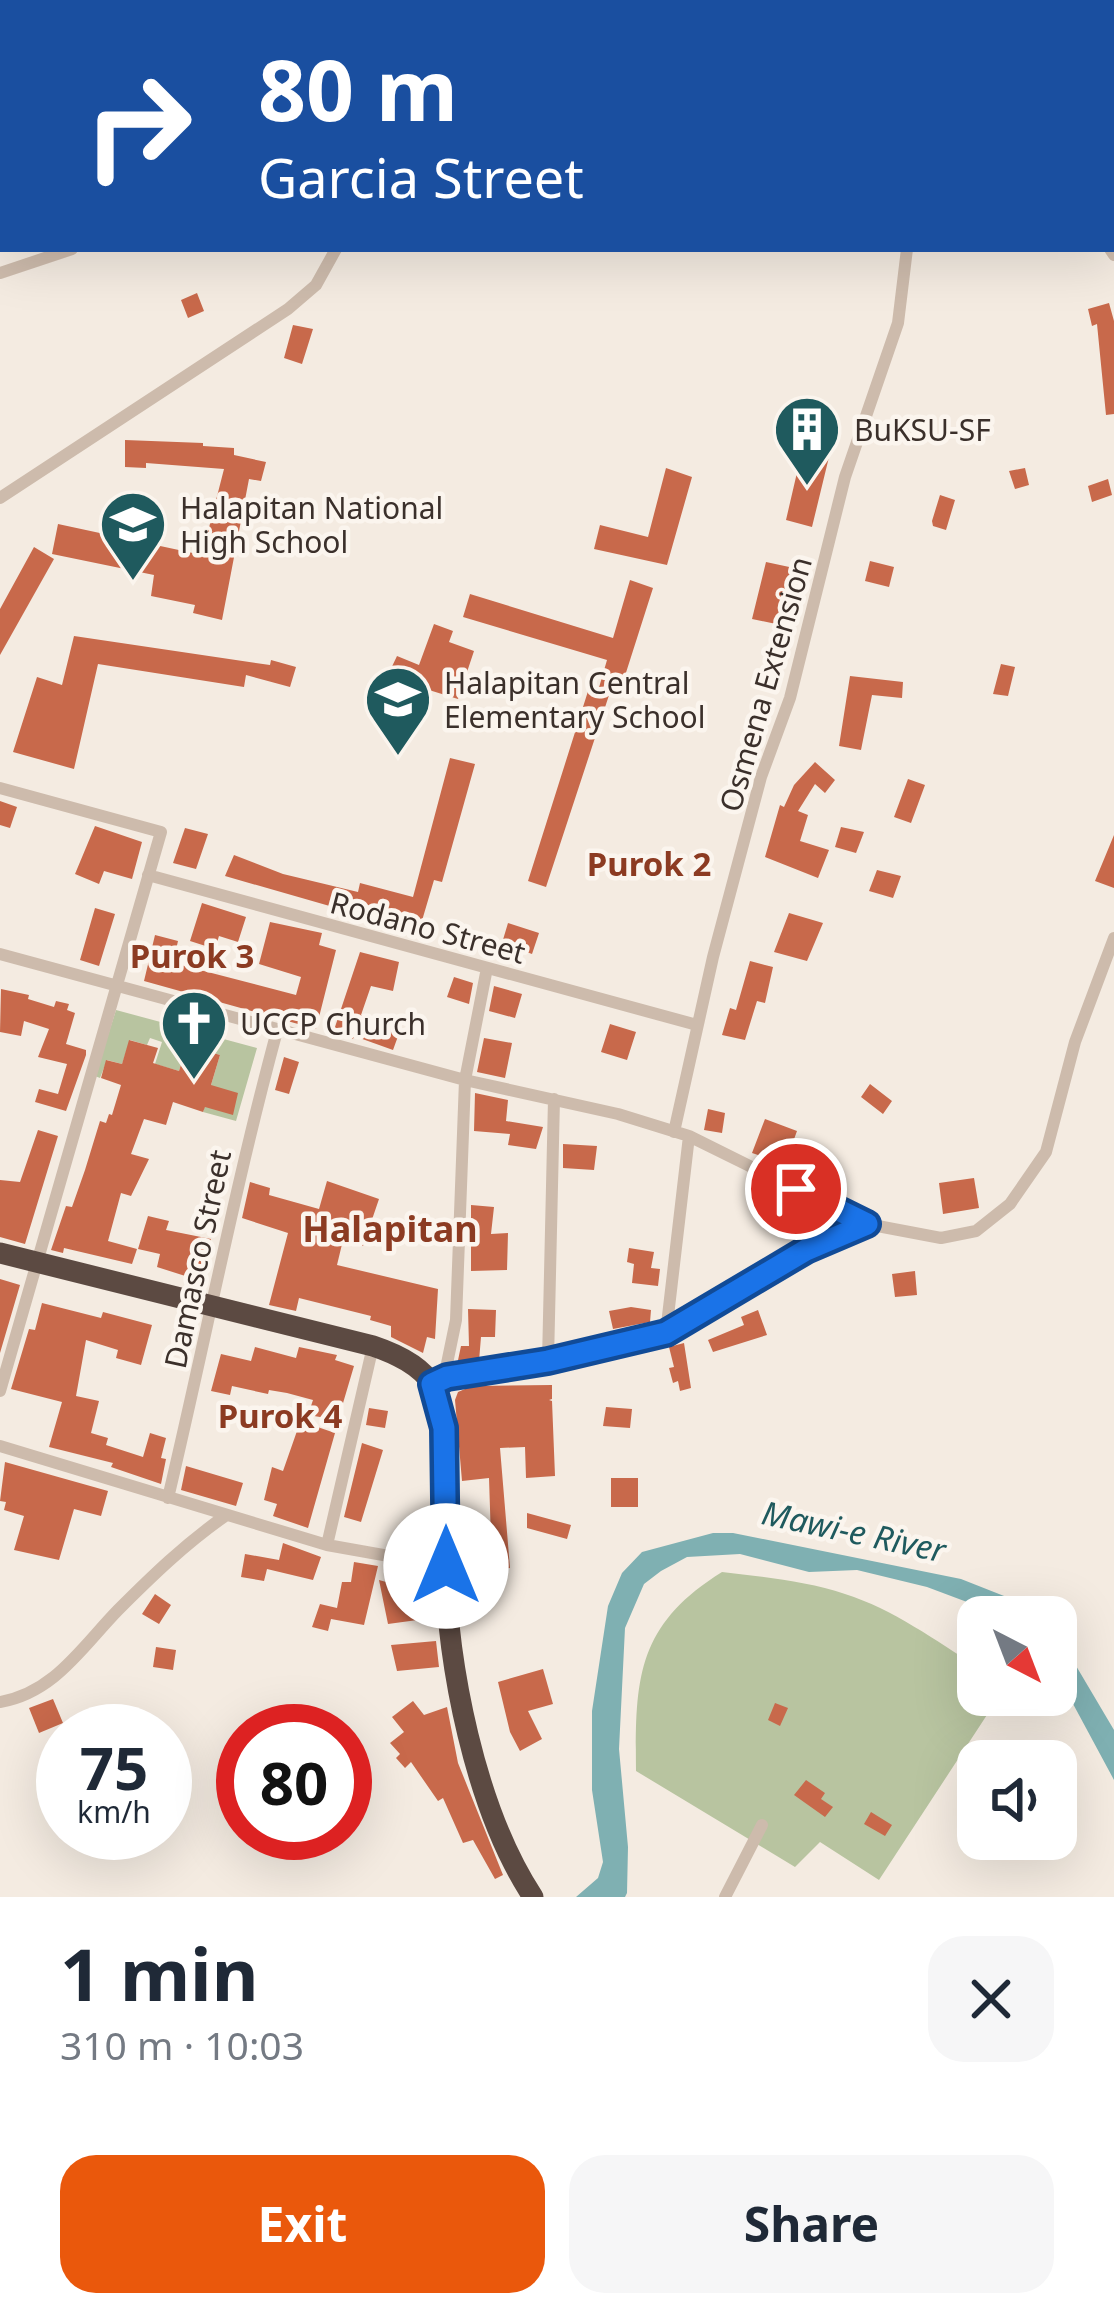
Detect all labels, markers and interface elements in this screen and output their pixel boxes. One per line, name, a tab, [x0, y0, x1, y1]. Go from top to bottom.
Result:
text: 80 m	[258, 31, 458, 146]
icon: right	[60, 48, 216, 204]
text: Garcia Street	[258, 140, 584, 214]
building icon: BuKSU-SF	[772, 394, 842, 488]
place label: BuKSU-SF	[854, 409, 991, 450]
place label: Halapitan National High School	[180, 487, 443, 562]
school or university icon: Halapitan National High School	[98, 489, 168, 583]
street label: Osmena Extension	[709, 552, 821, 816]
place label: Halapitan Central Elementary School	[444, 662, 705, 737]
school or university icon: Halapitan Central Elementary School	[363, 664, 433, 758]
district label: Purok 2	[587, 841, 711, 886]
street label: Rodano Street	[326, 881, 530, 973]
district label: Purok 3	[130, 933, 254, 978]
church icon: UCCP Church	[159, 988, 229, 1082]
place label: UCCP Church	[240, 1003, 426, 1044]
pin	[745, 1138, 847, 1240]
street label: Damasco Street	[154, 1146, 240, 1372]
icon: arrive	[763, 1156, 829, 1222]
district label: Halapitan	[302, 1204, 478, 1253]
district label: Purok 4	[218, 1393, 342, 1438]
water label: Mawi-e River	[758, 1490, 952, 1573]
position arrow	[383, 1503, 509, 1629]
north arrow	[957, 1596, 1077, 1716]
map controls	[957, 1596, 1077, 1860]
speed limit sign: 80	[216, 1704, 372, 1860]
text: 75	[80, 1726, 148, 1808]
button: sound	[957, 1740, 1077, 1860]
text: km/h	[77, 1791, 151, 1832]
text: 1 min	[60, 1924, 258, 2022]
button: close	[928, 1936, 1054, 2062]
text: 310 m · 10:03	[60, 2018, 304, 2071]
button: Exit	[60, 2155, 545, 2293]
button: Share	[569, 2155, 1054, 2293]

